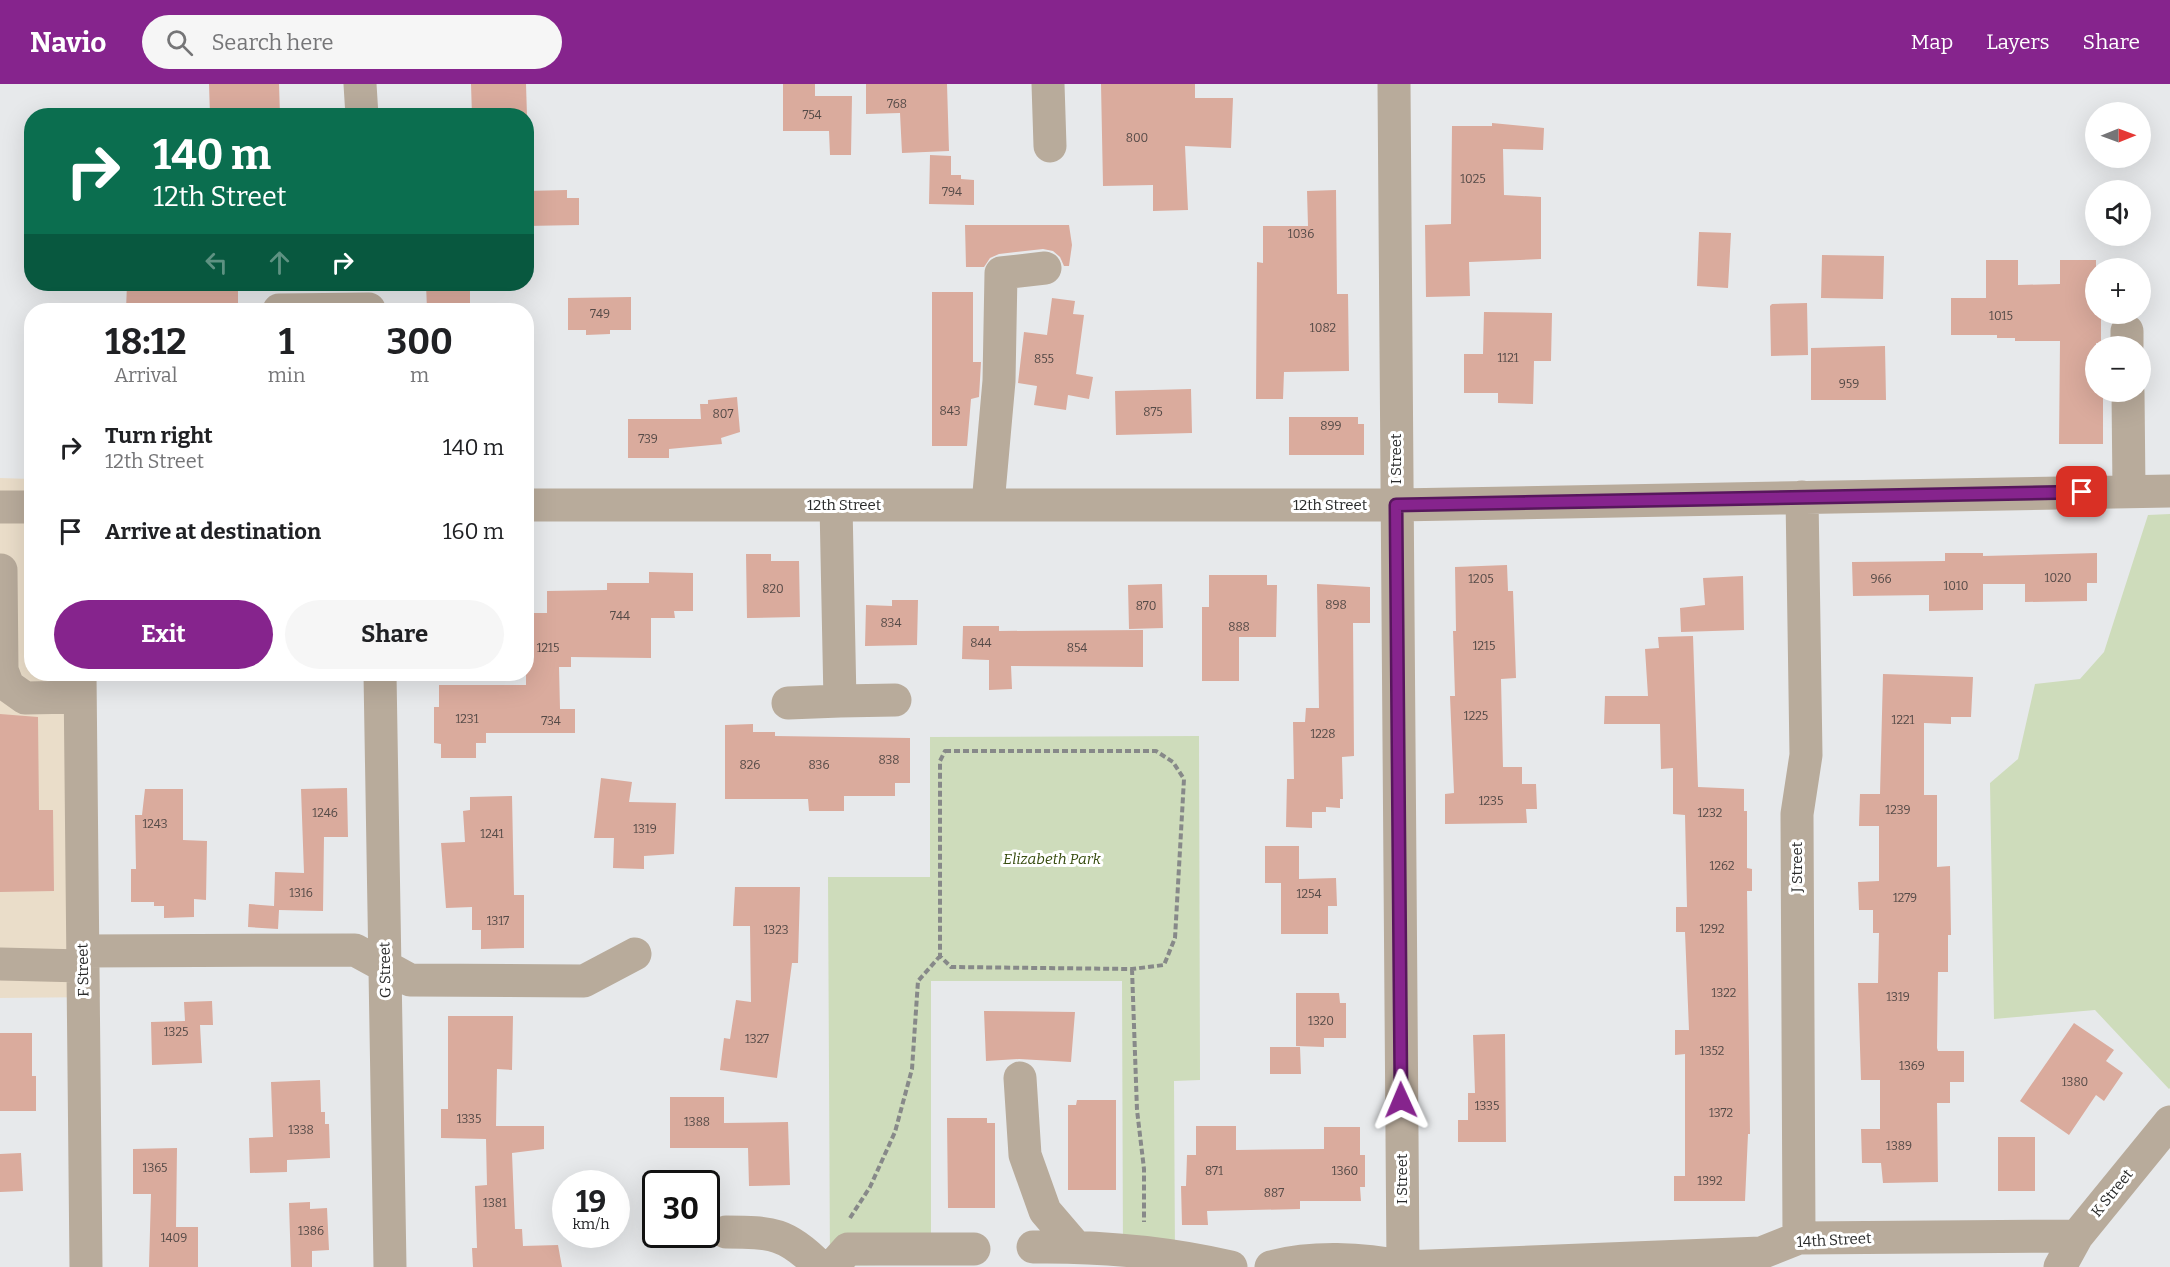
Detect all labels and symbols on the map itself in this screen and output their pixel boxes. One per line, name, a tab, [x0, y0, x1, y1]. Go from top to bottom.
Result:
house number: 768	[887, 97, 907, 111]
north arrow	[2085, 102, 2151, 168]
house number: 754	[802, 108, 822, 122]
house number: 800	[1126, 131, 1148, 145]
house number: 1025	[1460, 172, 1486, 186]
house number: 794	[942, 185, 962, 199]
house number: 1036	[1288, 227, 1314, 241]
house number: 749	[590, 307, 610, 321]
house number: 1015	[1989, 309, 2013, 323]
house number: 1082	[1310, 321, 1336, 335]
house number: 1121	[1497, 351, 1519, 365]
house number: 855	[1034, 352, 1054, 366]
house number: 959	[1839, 377, 1859, 391]
house number: 843	[939, 404, 961, 418]
house number: 875	[1143, 405, 1163, 419]
house number: 807	[713, 407, 733, 421]
house number: 899	[1320, 419, 1342, 433]
house number: 739	[638, 432, 658, 446]
street label: I Street	[1387, 433, 1405, 484]
pin	[2056, 466, 2107, 517]
street label: 12th Street	[807, 496, 882, 514]
street label: 12th Street	[1293, 496, 1368, 514]
house number: 1020	[2045, 571, 2071, 585]
house number: 1205	[1468, 572, 1494, 586]
house number: 966	[1870, 572, 1892, 586]
house number: 1010	[1943, 579, 1969, 593]
house number: 820	[762, 582, 784, 596]
house number: 898	[1325, 598, 1347, 612]
house number: 870	[1136, 599, 1156, 613]
house number: 744	[610, 609, 630, 623]
house number: 834	[881, 616, 901, 630]
house number: 888	[1228, 620, 1250, 634]
house number: 844	[970, 636, 992, 650]
house number: 1215	[1473, 639, 1495, 653]
house number: 1215	[537, 641, 559, 655]
house number: 854	[1067, 641, 1087, 655]
house number: 1225	[1464, 709, 1488, 723]
house number: 1231	[455, 712, 479, 726]
house number: 1221	[1892, 713, 1915, 727]
house number: 734	[541, 714, 561, 728]
house number: 1228	[1310, 727, 1336, 741]
house number: 838	[878, 753, 900, 767]
house number: 826	[740, 758, 760, 772]
house number: 836	[809, 758, 829, 772]
house number: 1235	[1479, 794, 1503, 808]
house number: 1239	[1885, 803, 1911, 817]
house number: 1246	[312, 806, 338, 820]
house number: 1232	[1698, 806, 1722, 820]
house number: 1243	[142, 817, 168, 831]
house number: 1319	[633, 822, 657, 836]
house number: 1241	[480, 827, 504, 841]
street label: J Street	[1788, 841, 1806, 893]
park label: Elizabeth Park	[1003, 850, 1102, 868]
house number: 1262	[1710, 859, 1734, 873]
house number: 1316	[289, 886, 313, 900]
house number: 1254	[1297, 887, 1321, 901]
house number: 1279	[1893, 891, 1917, 905]
house number: 1317	[487, 914, 509, 928]
house number: 1292	[1700, 922, 1724, 936]
house number: 1323	[763, 923, 789, 937]
street label: G Street	[375, 941, 394, 998]
street label: F Street	[74, 942, 92, 997]
house number: 1322	[1712, 986, 1736, 1000]
house number: 1319	[1886, 990, 1910, 1004]
house number: 1320	[1308, 1014, 1334, 1028]
house number: 1325	[164, 1025, 188, 1039]
house number: 1327	[745, 1032, 769, 1046]
house number: 1352	[1700, 1044, 1724, 1058]
house number: 1369	[1899, 1059, 1925, 1073]
position arrow	[1369, 1068, 1433, 1132]
house number: 1380	[2062, 1075, 2088, 1089]
house number: 1335	[1475, 1099, 1499, 1113]
house number: 1372	[1709, 1106, 1733, 1120]
house number: 1335	[457, 1112, 481, 1126]
house number: 1388	[684, 1115, 710, 1129]
house number: 1338	[288, 1123, 314, 1137]
house number: 1389	[1886, 1139, 1912, 1153]
street label: I Street	[1393, 1153, 1411, 1204]
house number: 1365	[143, 1161, 167, 1175]
house number: 871	[1205, 1164, 1223, 1178]
house number: 1360	[1332, 1164, 1358, 1178]
street label: K Street	[2087, 1165, 2137, 1220]
speed limit sign: 30	[642, 1170, 720, 1248]
house number: 1392	[1697, 1174, 1723, 1188]
house number: 887	[1264, 1186, 1284, 1200]
house number: 1381	[483, 1196, 507, 1210]
house number: 1386	[298, 1224, 324, 1238]
street label: 14th Street	[1796, 1229, 1872, 1251]
house number: 1409	[161, 1231, 187, 1245]

